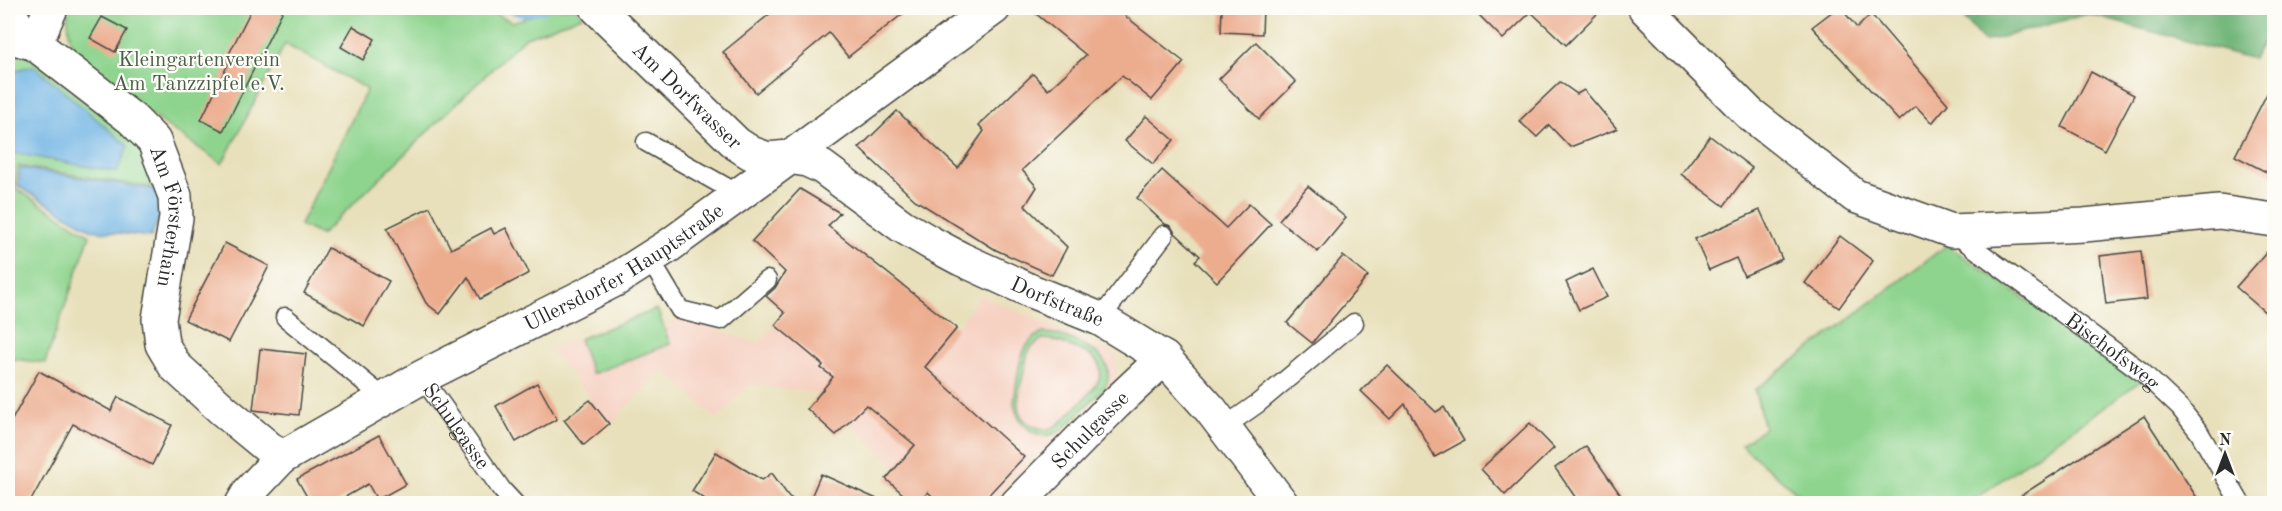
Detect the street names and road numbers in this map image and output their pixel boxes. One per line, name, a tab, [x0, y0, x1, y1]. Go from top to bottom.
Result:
street label: Am Dorfwasser	[628, 39, 745, 155]
street label: Am Försterhain	[145, 143, 185, 288]
street label: Ullersdorfer Hauptstraße	[521, 201, 728, 336]
street label: Dorfstraße	[1007, 274, 1106, 331]
street label: Bischofsweg	[2061, 310, 2164, 395]
street label: Schulgasse	[418, 380, 493, 474]
street label: Schulgasse	[1048, 388, 1133, 474]

